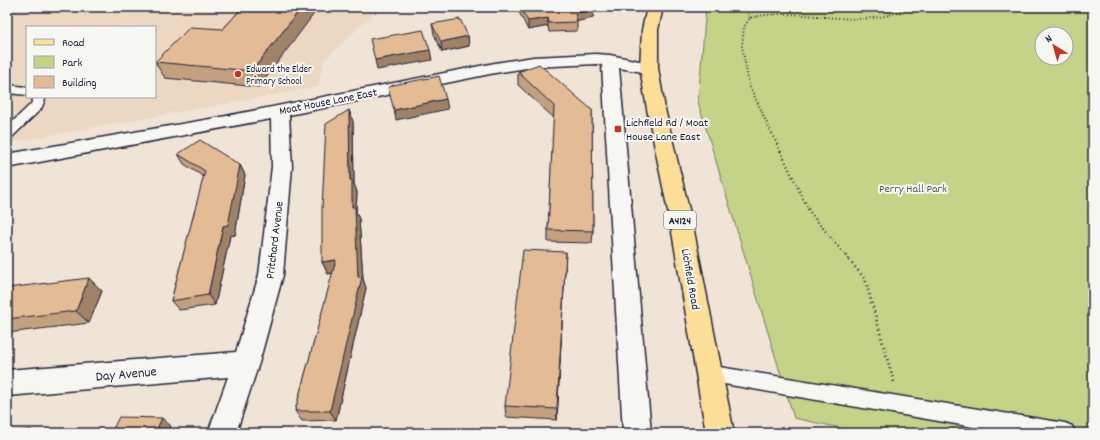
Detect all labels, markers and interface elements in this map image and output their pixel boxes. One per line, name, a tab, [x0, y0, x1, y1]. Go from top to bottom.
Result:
legend	[26, 26, 156, 98]
north arrow	[1034, 26, 1074, 66]
text: N	[1042, 31, 1057, 48]
text: Road	[62, 35, 84, 52]
text: Park	[62, 55, 83, 72]
place label: Edward the Elder Primary School	[246, 63, 312, 89]
marker: Edward the Elder Primary School	[233, 69, 243, 79]
text: Building	[62, 75, 97, 92]
street label: Moat House Lane East	[278, 85, 379, 120]
place label: Lichfield Rd / Moat House Lane East	[626, 115, 709, 146]
marker: Lichfield Rd / Moat House Lane East	[613, 124, 623, 134]
park label: Perry Hall Park	[879, 181, 947, 198]
street label: Pritchard Avenue	[262, 200, 289, 280]
road number: A4124	[664, 211, 696, 229]
street label: Lichfield Road	[676, 247, 703, 311]
street label: Day Avenue	[95, 362, 157, 388]

